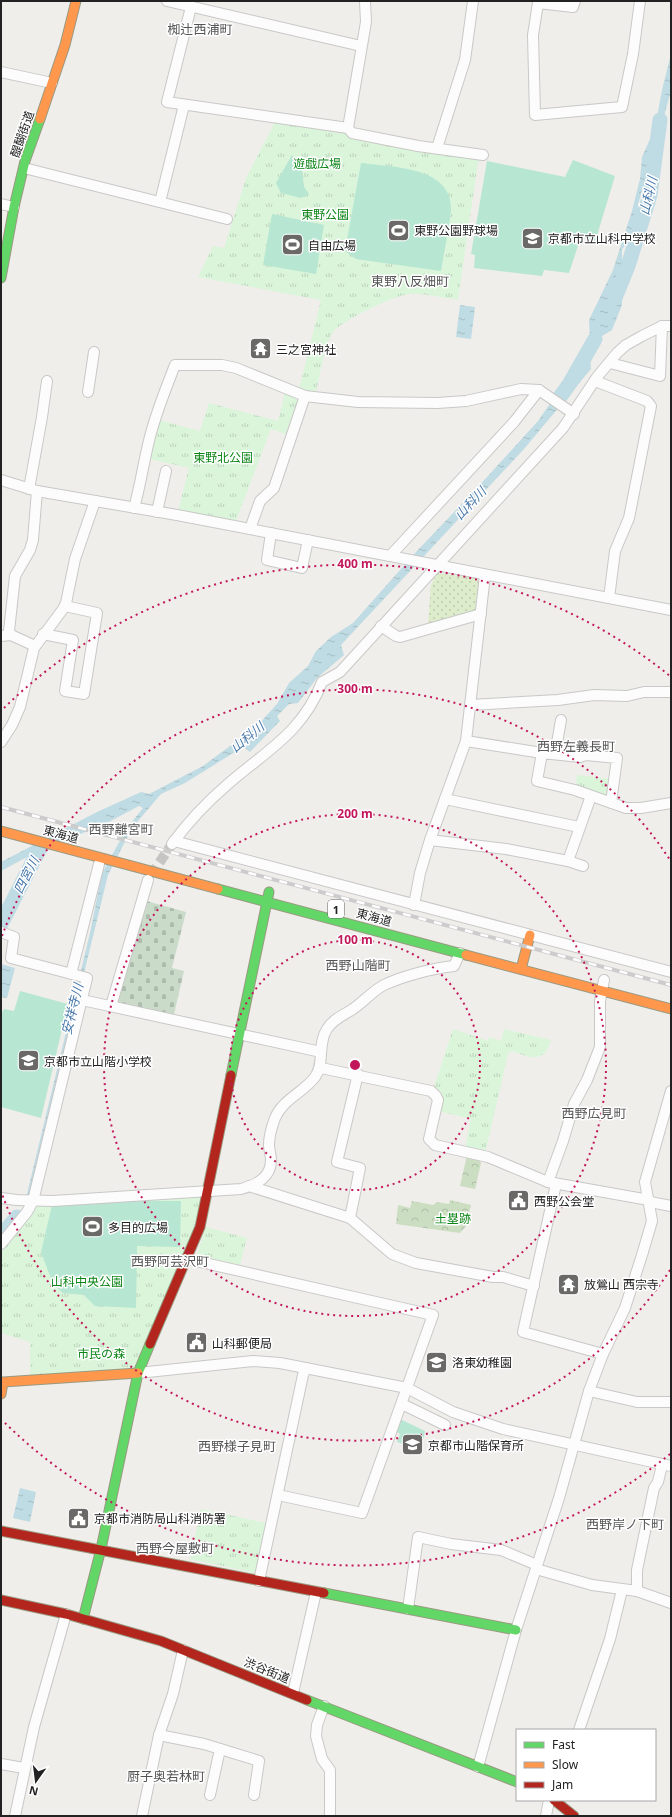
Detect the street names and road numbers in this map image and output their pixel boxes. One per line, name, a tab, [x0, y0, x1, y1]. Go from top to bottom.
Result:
street label: 醍醐街道	[6, 109, 38, 159]
street label: 東海道	[41, 821, 81, 847]
road number: 1	[328, 900, 344, 918]
street label: 東海道	[354, 904, 394, 930]
street label: 渋谷街道	[242, 1653, 292, 1687]

